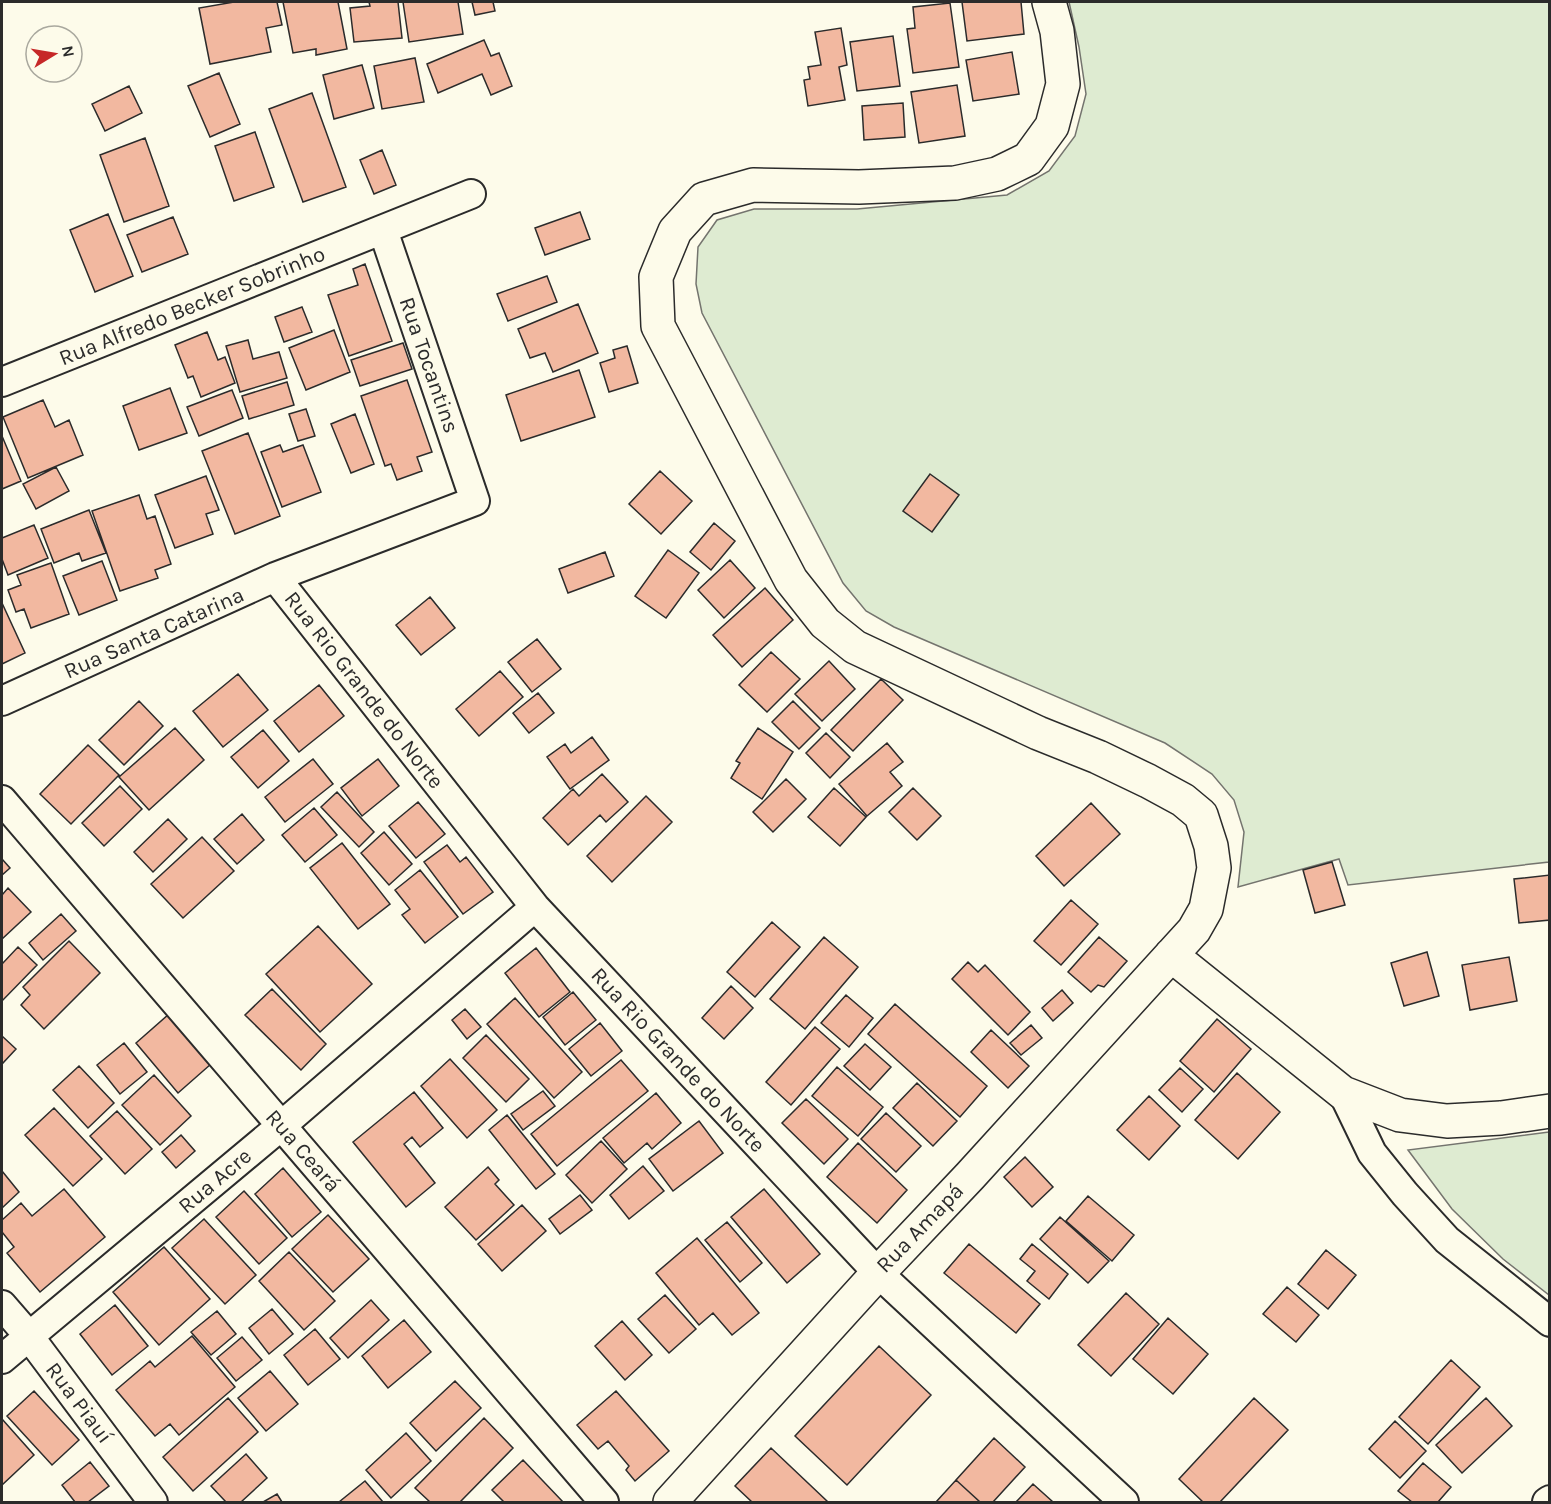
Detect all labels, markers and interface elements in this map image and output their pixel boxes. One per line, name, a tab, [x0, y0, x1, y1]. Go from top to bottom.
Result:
north arrow	[24, 24, 84, 84]
text: N	[58, 44, 79, 59]
street label: Rua Alfredo Becker Sobrinho	[55, 241, 329, 371]
street label: Rua Tocantins	[394, 294, 464, 436]
street label: Rua Santa Catarina	[60, 582, 248, 684]
street label: Rua Rio Grande do Norte	[279, 586, 449, 794]
street label: Rua Rio Grande do Norte	[586, 962, 770, 1158]
street label: Rua Ceará	[260, 1104, 346, 1198]
street label: Rua Acre	[173, 1143, 257, 1219]
street label: Rua Amapá	[871, 1178, 969, 1278]
street label: Rua Piauí	[40, 1357, 118, 1449]

